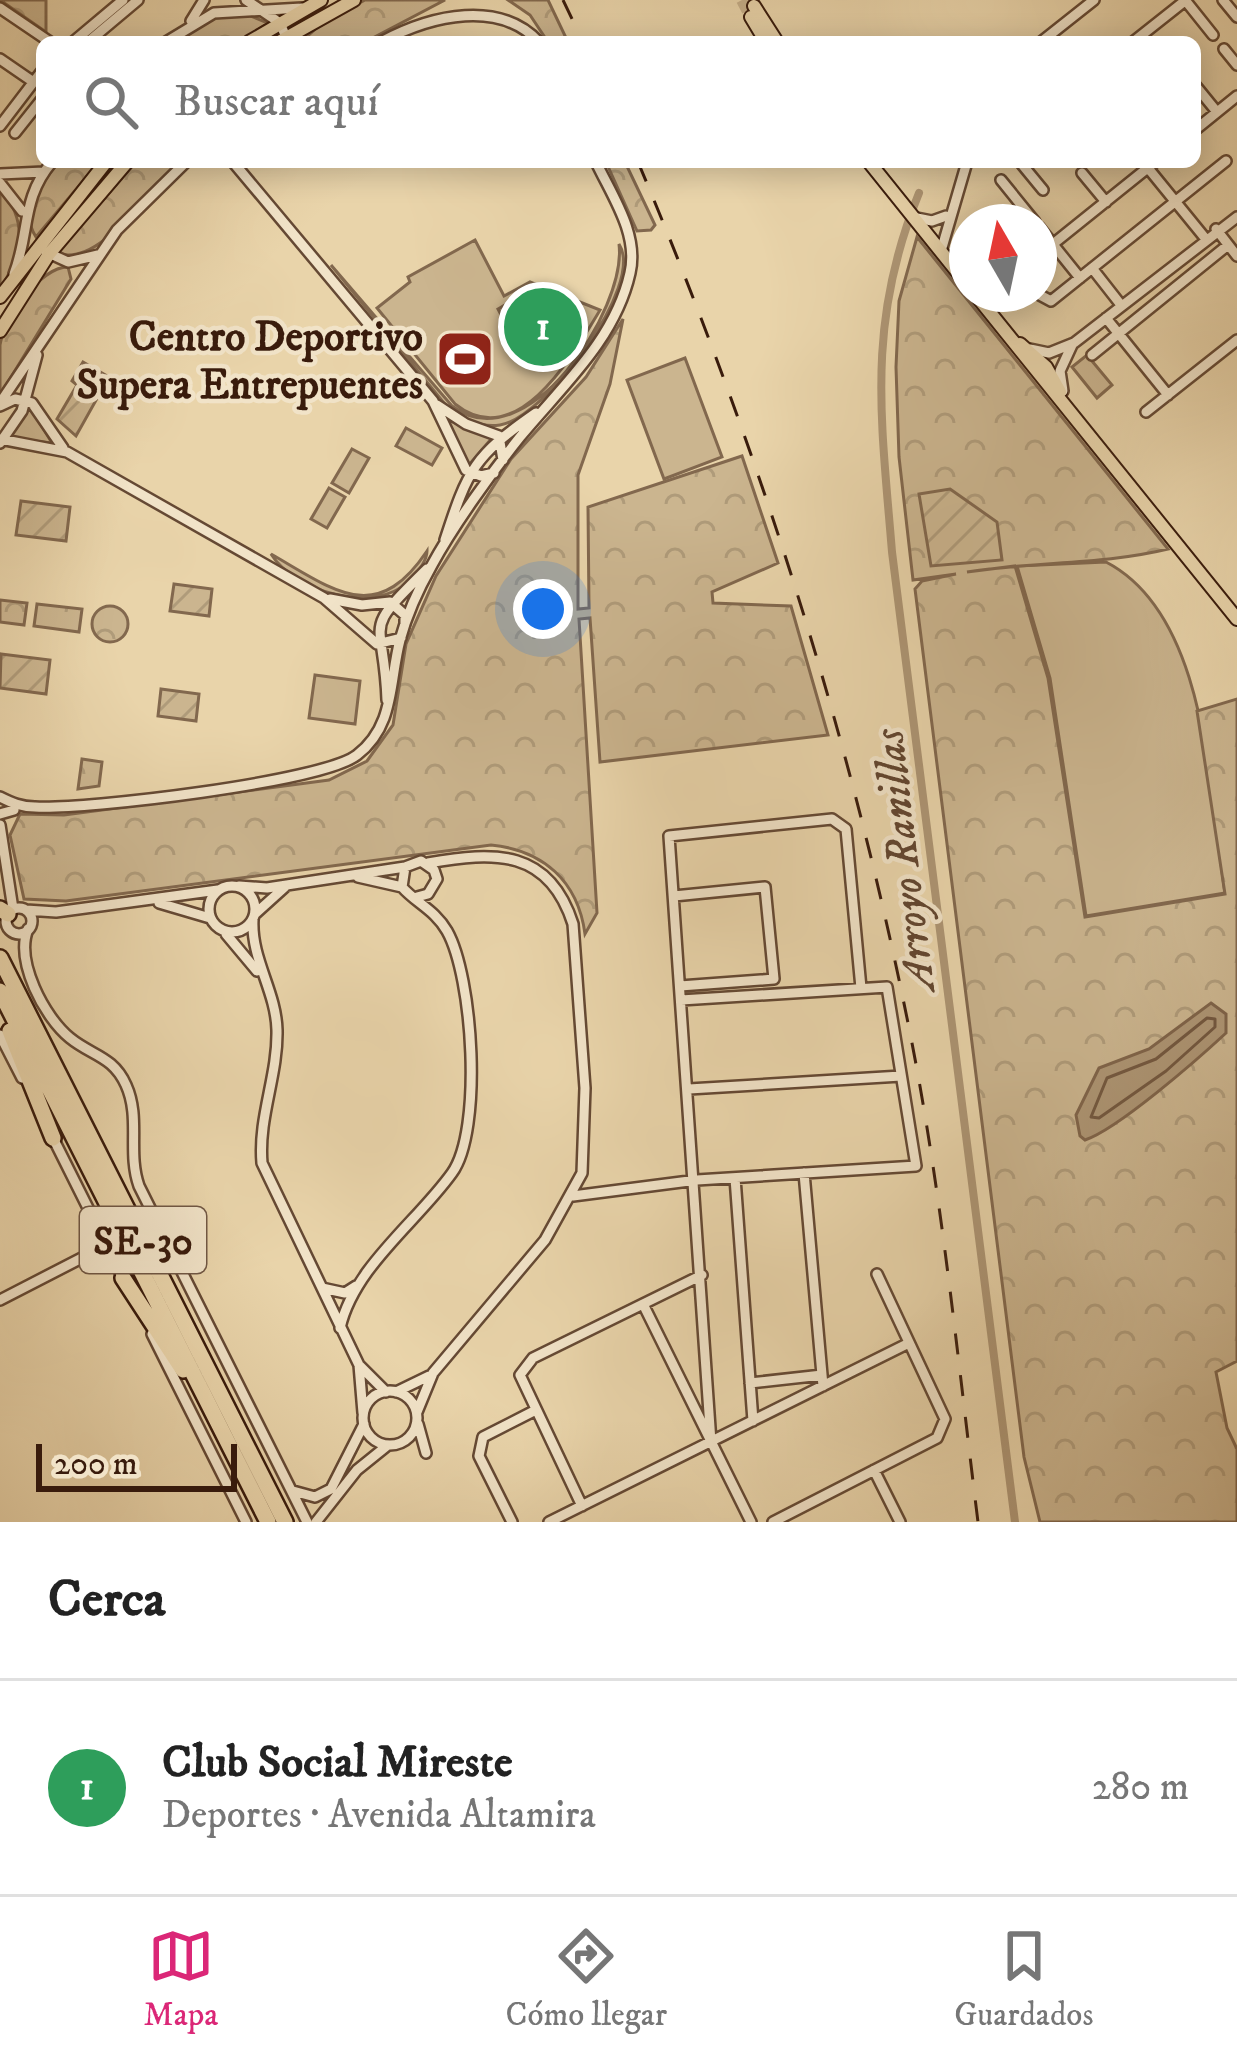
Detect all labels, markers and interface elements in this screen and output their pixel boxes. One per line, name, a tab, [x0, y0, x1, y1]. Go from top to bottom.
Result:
search box	[36, 36, 1201, 168]
icon: search	[78, 69, 144, 135]
text: Buscar aquí	[174, 74, 379, 130]
north arrow	[949, 204, 1057, 312]
pin: 1	[504, 282, 582, 372]
place label: Centro Deportivo Supera Entrepuentes	[76, 312, 423, 412]
sports icon: Centro Deportivo Supera Entrepuentes	[434, 328, 496, 390]
your location	[513, 579, 573, 639]
water label: Arroyo Ranillas	[861, 725, 949, 998]
road number: SE-30	[80, 1207, 206, 1273]
scale bar	[36, 1438, 237, 1491]
text: 200 m	[54, 1444, 138, 1485]
text: Cerca	[48, 1568, 165, 1632]
text: Club Social Mireste	[162, 1735, 513, 1791]
text: 1	[80, 1763, 94, 1812]
text: 280 m	[1092, 1763, 1189, 1812]
text: Deportes · Avenida Altamira	[162, 1791, 596, 1840]
tab: Mapa	[144, 1923, 218, 2036]
tab: Cómo llegar	[506, 1923, 667, 2036]
tab: Guardados	[954, 1923, 1093, 2036]

